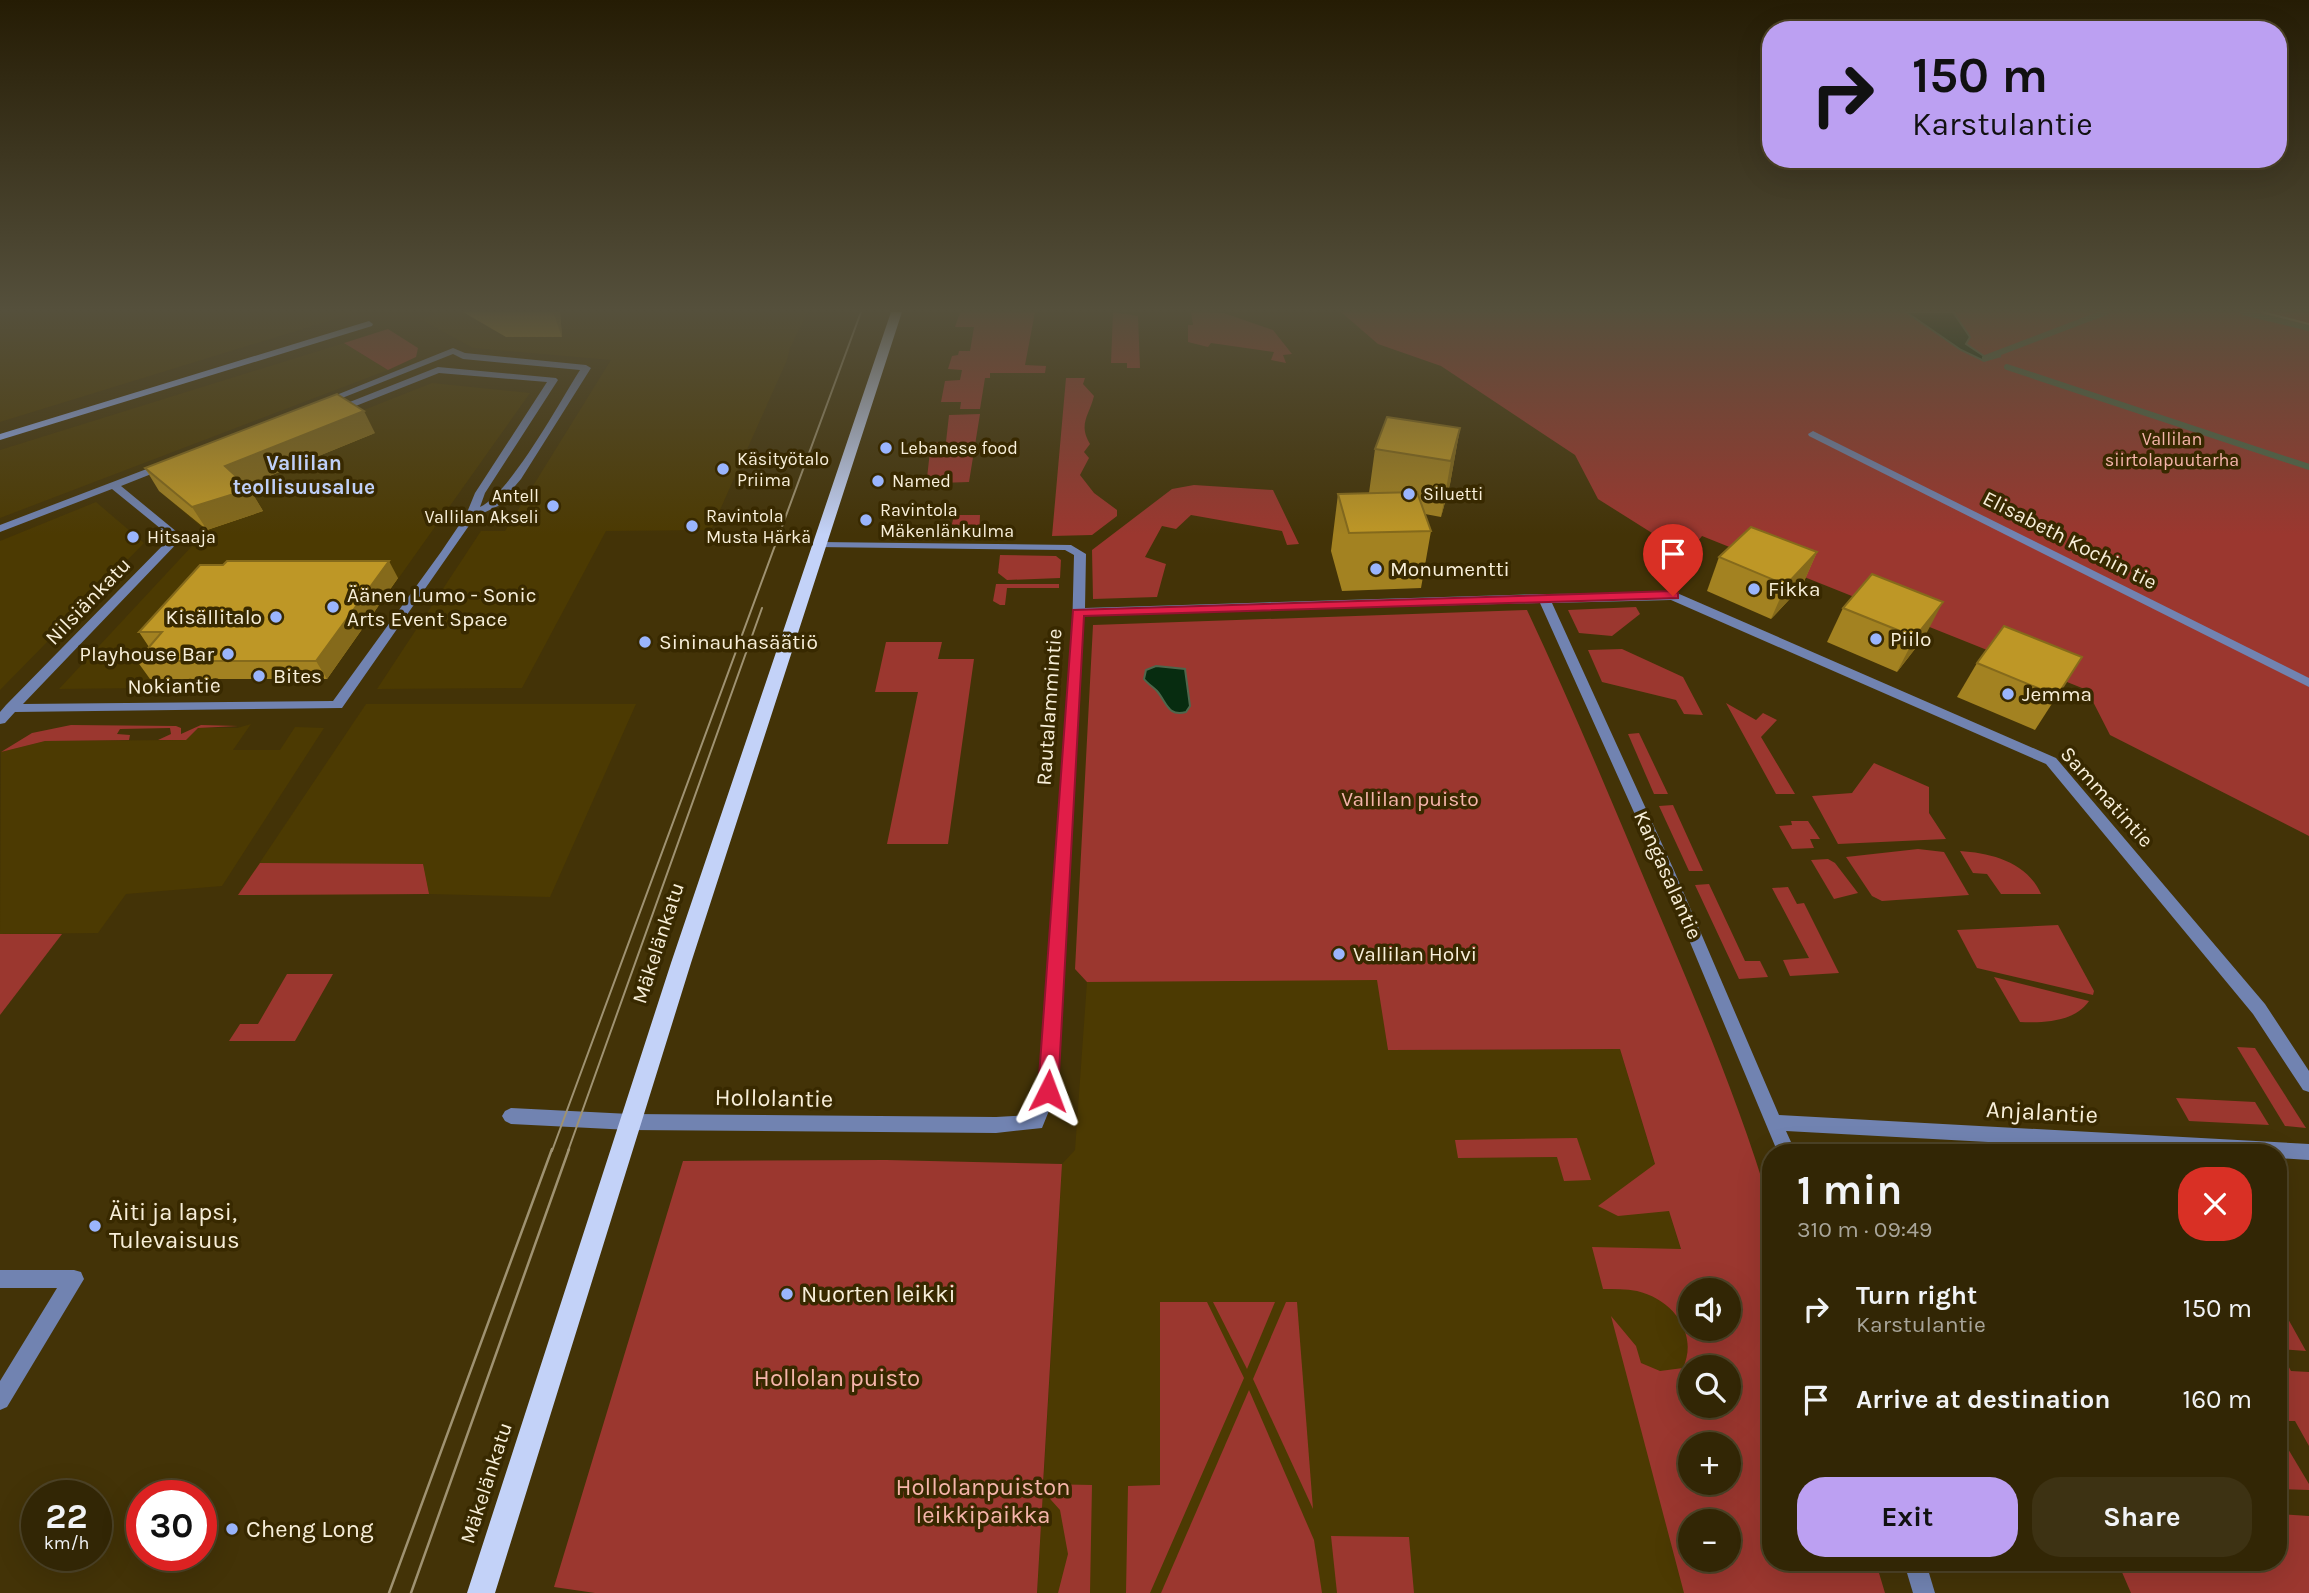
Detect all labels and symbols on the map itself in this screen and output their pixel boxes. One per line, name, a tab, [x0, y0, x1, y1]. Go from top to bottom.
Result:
park label: Vallilan siirtolapuutarha	[2105, 428, 2239, 471]
place label: Lebanese food	[900, 437, 1018, 459]
marker: Lebanese food	[878, 440, 894, 456]
place label: Käsityötalo Priima	[737, 448, 829, 491]
district label: Vallilan teollisuusalue	[233, 451, 375, 499]
marker: Käsityötalo Priima	[715, 461, 731, 477]
place label: Named	[892, 470, 951, 492]
marker: Named	[870, 473, 886, 489]
place label: Siluetti	[1423, 483, 1483, 505]
place label: Antell Vallilan Akseli	[424, 485, 539, 528]
marker: Siluetti	[1401, 486, 1417, 502]
street label: Elisabeth Kochin tie	[1979, 486, 2161, 594]
marker: Antell Vallilan Akseli	[545, 498, 561, 514]
place label: Ravintola Mäkenlänkulma	[880, 499, 1014, 542]
place label: Ravintola Musta Härkä	[706, 505, 811, 548]
marker: Ravintola Mäkenlänkulma	[858, 512, 874, 528]
marker: Ravintola Musta Härkä	[684, 518, 700, 534]
pin	[1643, 524, 1703, 596]
place label: Hitsaaja	[147, 526, 216, 548]
marker: Hitsaaja	[125, 529, 141, 545]
street label: Nilsiänkatu	[40, 552, 136, 650]
place label: Monumentti	[1390, 557, 1510, 581]
marker: Monumentti	[1368, 561, 1384, 577]
place label: Fikka	[1768, 577, 1821, 601]
marker: Fikka	[1746, 581, 1762, 597]
place label: Äänen Lumo - Sonic Arts Event Space	[347, 583, 537, 631]
marker: Äänen Lumo - Sonic Arts Event Space	[325, 599, 341, 615]
place label: Kisällitalo	[166, 605, 262, 629]
marker: Kisällitalo	[268, 609, 284, 625]
place label: Piilo	[1890, 627, 1932, 651]
street label: Rautalammintie	[1032, 628, 1066, 786]
place label: Sininauhasäätiö	[659, 630, 818, 654]
marker: Piilo	[1868, 631, 1884, 647]
marker: Sininauhasäätiö	[637, 634, 653, 650]
place label: Playhouse Bar	[79, 642, 214, 666]
marker: Playhouse Bar	[220, 646, 236, 662]
place label: Bites	[273, 664, 322, 688]
marker: Bites	[251, 668, 267, 684]
street label: Nokiantie	[127, 673, 221, 699]
place label: Jemma	[2022, 682, 2092, 706]
marker: Jemma	[2000, 686, 2016, 702]
street label: Sammatintie	[2056, 742, 2158, 852]
park label: Vallilan puisto	[1341, 787, 1479, 811]
street label: Kangasalantie	[1629, 807, 1707, 943]
street label: Mäkelänkatu	[627, 879, 689, 1007]
place label: Vallilan Holvi	[1353, 942, 1477, 966]
marker: Vallilan Holvi	[1331, 946, 1347, 962]
position arrow	[1011, 1054, 1085, 1128]
street label: Hollolantie	[714, 1083, 834, 1113]
street label: Anjalantie	[1985, 1095, 2099, 1129]
place label: Äiti ja lapsi, Tulevaisuus	[109, 1198, 240, 1254]
marker: Äiti ja lapsi, Tulevaisuus	[87, 1218, 103, 1234]
place label: Nuorten leikki	[801, 1280, 956, 1308]
marker: Nuorten leikki	[779, 1286, 795, 1302]
park label: Hollolan puisto	[754, 1364, 920, 1392]
street label: Mäkelänkatu	[455, 1419, 517, 1547]
park label: Hollolanpuiston leikkipaikka	[895, 1473, 1071, 1529]
speed limit sign: 30	[126, 1480, 217, 1571]
place label: Cheng Long	[246, 1515, 374, 1543]
marker: Cheng Long	[224, 1521, 240, 1537]

